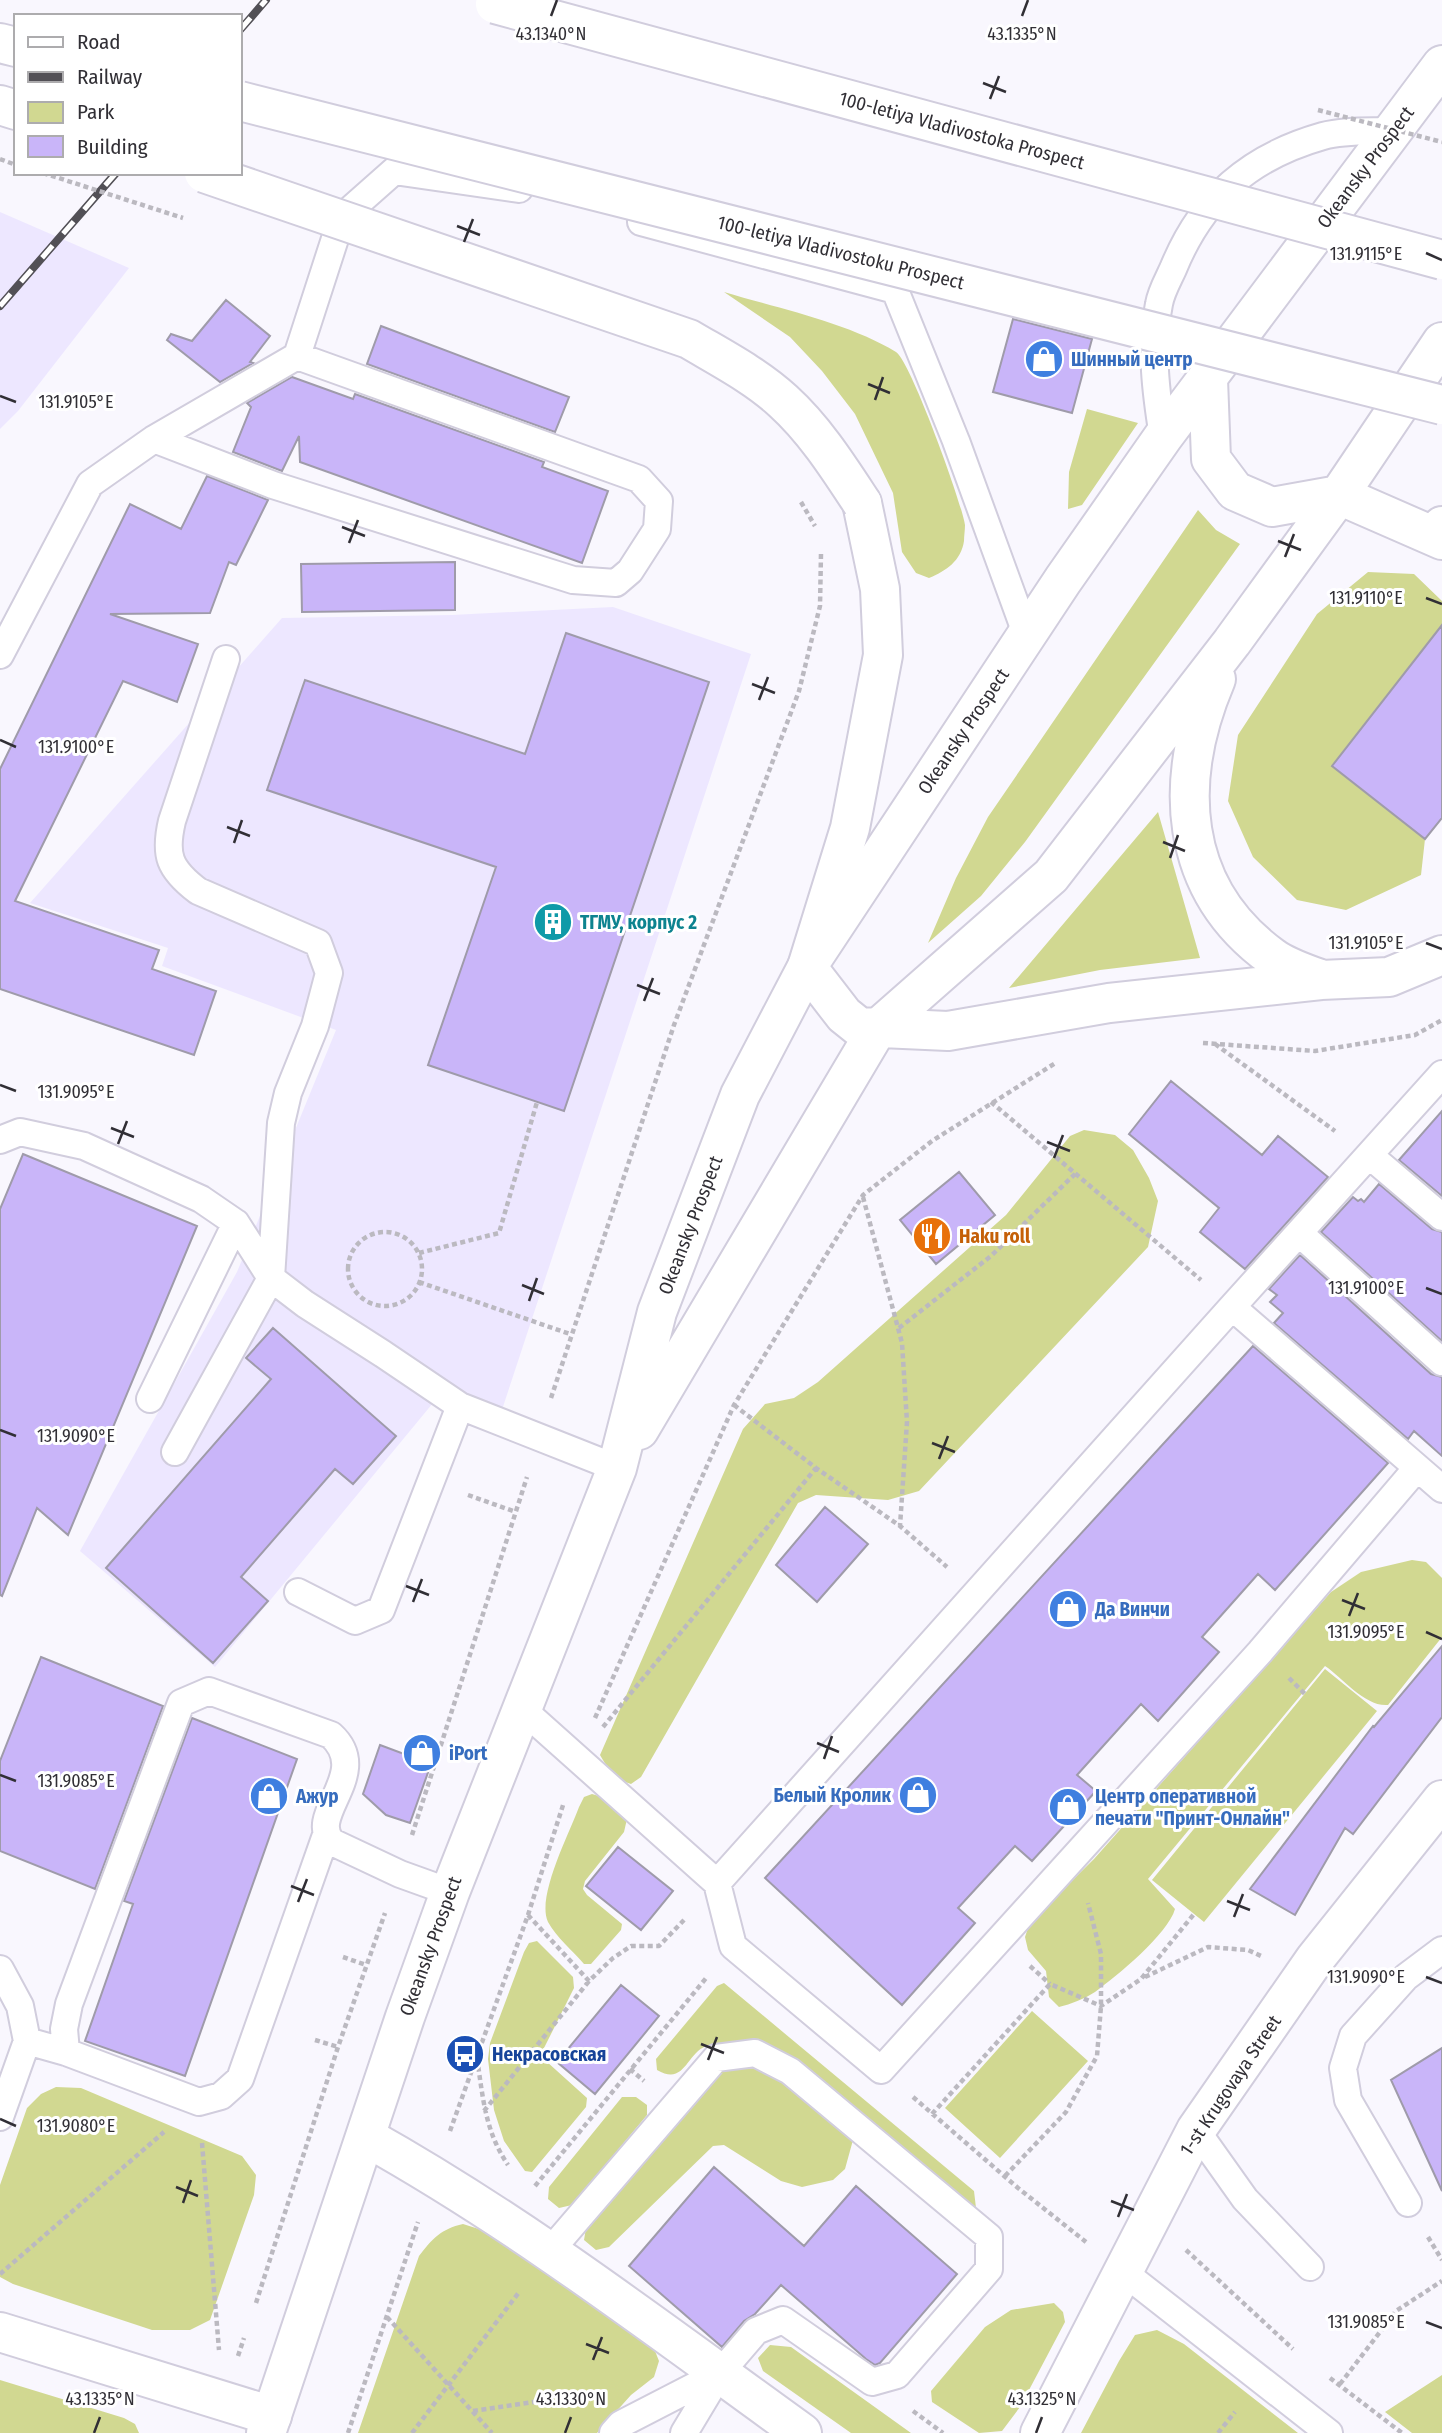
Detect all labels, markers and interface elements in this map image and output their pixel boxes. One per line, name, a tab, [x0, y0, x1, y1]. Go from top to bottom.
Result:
legend	[14, 14, 242, 175]
text: 43.1340°N	[515, 23, 587, 45]
text: 43.1335°N	[987, 23, 1057, 45]
text: Road	[77, 29, 121, 55]
text: Railway	[77, 64, 143, 90]
street label: 100-letiya Vladivostoka Prospect	[837, 87, 1088, 175]
text: Park	[77, 99, 115, 125]
street label: Okeansky Prospect	[1312, 101, 1419, 233]
text: Building	[77, 134, 148, 160]
street label: 100-letiya Vladivostoku Prospect	[715, 211, 967, 294]
text: 131.9115°E	[1330, 243, 1402, 265]
shop icon: Шинный центр	[1023, 338, 1065, 380]
place label: Шинный центр	[1071, 348, 1193, 371]
text: 131.9105°E	[39, 391, 113, 413]
text: 131.9110°E	[1329, 587, 1403, 609]
street label: Okeansky Prospect	[913, 663, 1014, 799]
text: 131.9100°E	[38, 736, 114, 758]
building icon: ТГМУ, корпус 2	[532, 901, 574, 943]
place label: ТГМУ, корпус 2	[580, 911, 697, 934]
text: 131.9105°E	[1329, 932, 1403, 954]
text: 131.9095°E	[38, 1081, 114, 1103]
street label: Okeansky Prospect	[653, 1152, 728, 1298]
restaurant icon: Haku roll	[911, 1215, 953, 1257]
place label: Haku roll	[959, 1225, 1031, 1248]
text: 131.9100°E	[1328, 1277, 1404, 1299]
text: 131.9090°E	[37, 1425, 115, 1447]
shop icon: Да Винчи	[1047, 1588, 1089, 1630]
place label: Да Винчи	[1094, 1598, 1170, 1621]
text: 131.9095°E	[1328, 1621, 1404, 1643]
shop icon: iPort	[401, 1732, 443, 1774]
place label: iPort	[449, 1742, 488, 1765]
text: 131.9085°E	[37, 1770, 115, 1792]
shop icon: Белый Кролик	[897, 1774, 939, 1816]
shop icon: Ажур	[248, 1775, 290, 1817]
place label: Белый Кролик	[773, 1784, 891, 1807]
place label: Ажур	[295, 1785, 339, 1808]
place label: Центр оперативной печати "Принт-Онлайн"	[1095, 1785, 1290, 1830]
shop icon: Центр оперативной печати "Принт-Онлайн"	[1047, 1786, 1089, 1828]
street label: Okeansky Prospect	[395, 1873, 467, 2019]
text: 131.9090°E	[1327, 1966, 1405, 1988]
street label: 1-st Krugovaya Street	[1175, 2010, 1286, 2160]
bus stop icon: Некрасовская	[444, 2033, 486, 2075]
place label: Некрасовская	[492, 2043, 606, 2066]
text: 131.9080°E	[37, 2115, 115, 2137]
text: 131.9085°E	[1327, 2311, 1405, 2333]
text: 43.1335°N	[65, 2388, 135, 2410]
text: 43.1330°N	[536, 2388, 606, 2410]
text: 43.1325°N	[1008, 2388, 1076, 2410]

